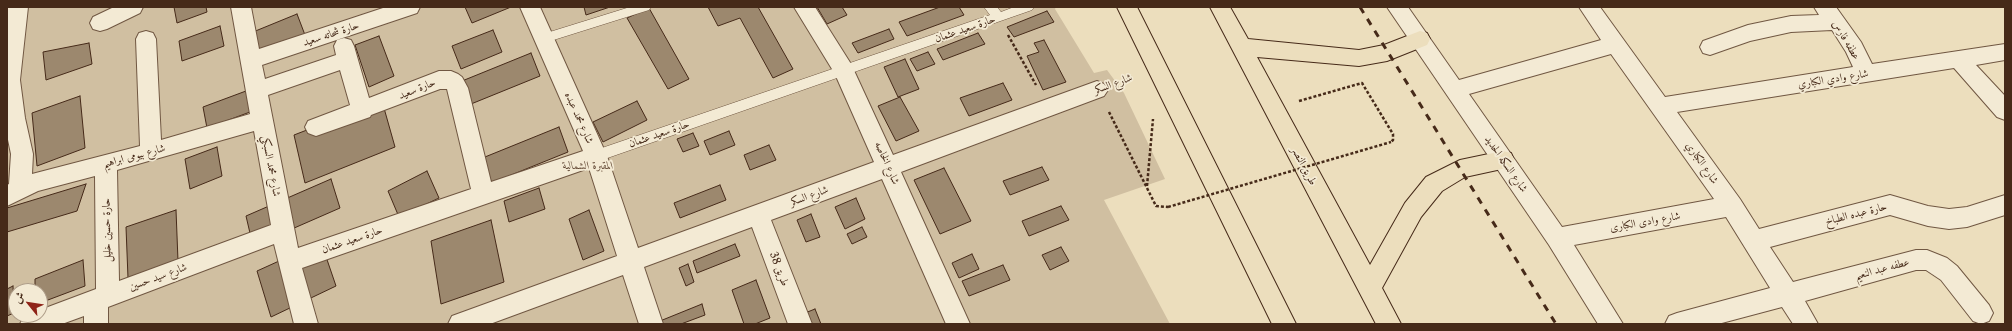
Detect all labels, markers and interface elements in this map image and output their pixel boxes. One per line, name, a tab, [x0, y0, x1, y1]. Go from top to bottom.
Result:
street label: حارة سعيد عثمان	[933, 12, 997, 46]
street label: عطفه فارس	[1829, 18, 1863, 62]
street label: حارة شحاته سعيد	[301, 19, 361, 49]
street label: شارع وادي الكباري	[1797, 67, 1869, 91]
street label: شارع السكر	[1092, 71, 1134, 97]
street label: حارة سعيد	[397, 76, 437, 102]
street label: شارع محمد عبده	[562, 90, 596, 146]
street label: حارة سعيد عثمان	[627, 117, 691, 151]
street label: شارع السكه الحديد	[1482, 133, 1530, 195]
street label: شارع محمد السبكي	[259, 134, 283, 198]
street label: شارع الخاصه	[872, 139, 902, 187]
street label: شارع الكباري	[1683, 139, 1721, 187]
street label: شارع بيومى ابراهيم	[101, 141, 167, 171]
street label: طريق النصر	[1288, 144, 1320, 188]
park label: المقبرة الشمالية	[563, 159, 613, 173]
street label: شارع السكر	[788, 183, 830, 209]
street label: حارة حسين خليل	[100, 198, 114, 262]
street label: حارة عبده الطباخ	[1824, 200, 1888, 228]
street label: شارع وادى الكبارى	[1609, 209, 1681, 235]
street label: حارة سعيد عثمان	[320, 223, 384, 257]
street label: طريق 38	[766, 250, 792, 288]
street label: عطفه عبد النعيم	[1853, 255, 1911, 283]
street label: شارع سيد حسين	[127, 260, 189, 294]
north arrow	[8, 283, 48, 323]
text: ش	[10, 289, 27, 306]

